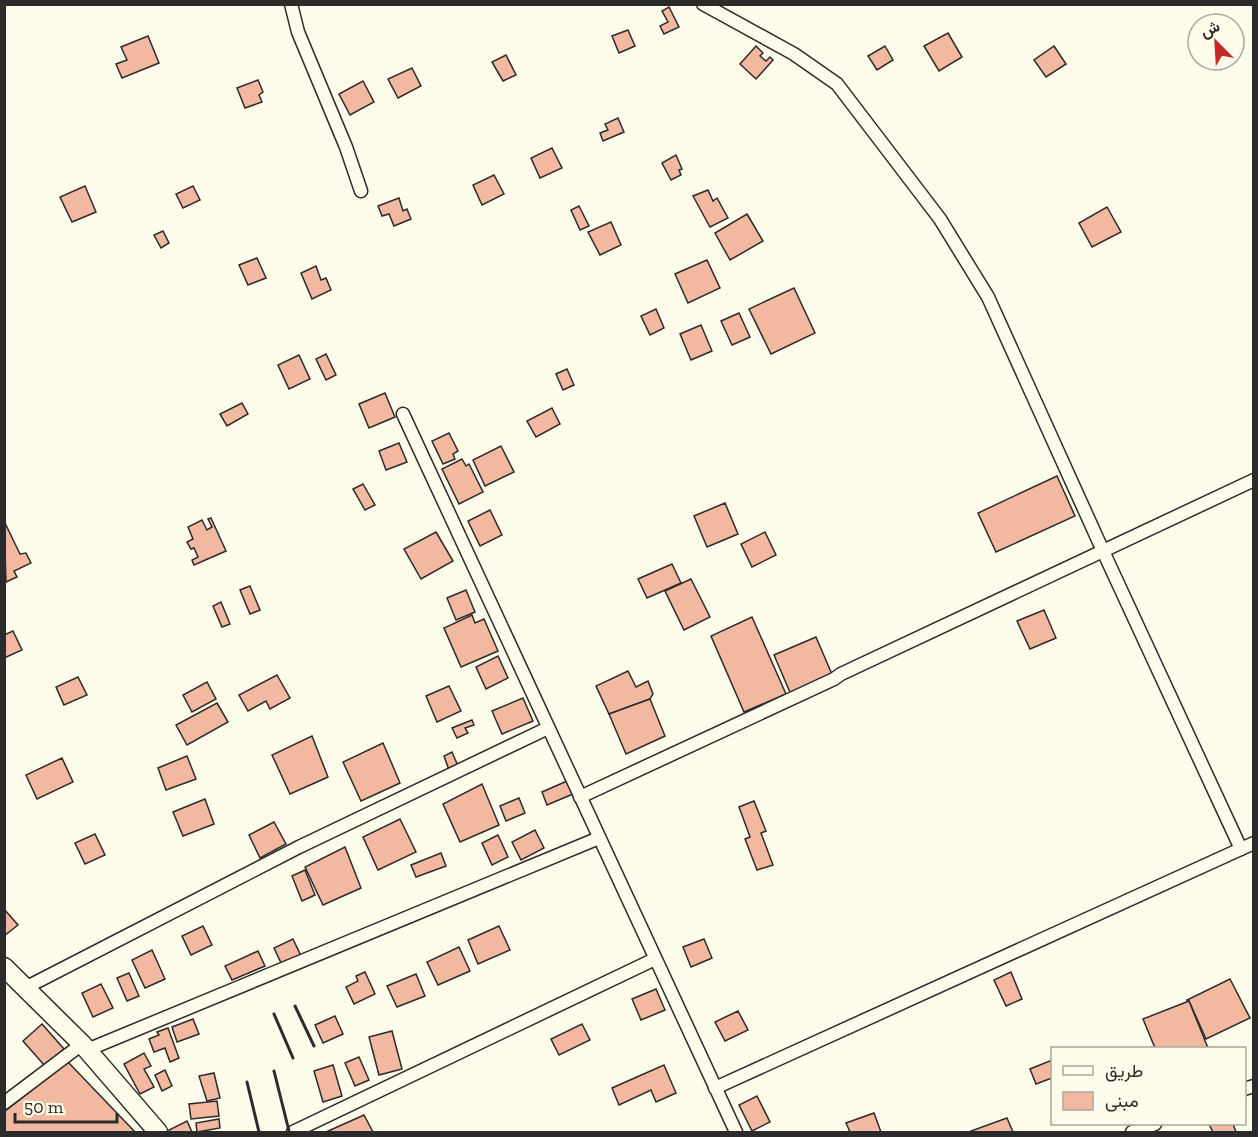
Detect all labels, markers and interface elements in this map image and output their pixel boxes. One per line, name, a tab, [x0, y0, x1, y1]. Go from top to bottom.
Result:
north arrow	[1186, 12, 1246, 72]
text: ش	[1197, 16, 1223, 41]
legend	[1051, 1047, 1246, 1125]
text: طريق	[1105, 1060, 1143, 1082]
scale bar	[15, 1086, 117, 1124]
text: مبنى	[1105, 1090, 1139, 1112]
text: 50 m	[24, 1096, 64, 1118]

